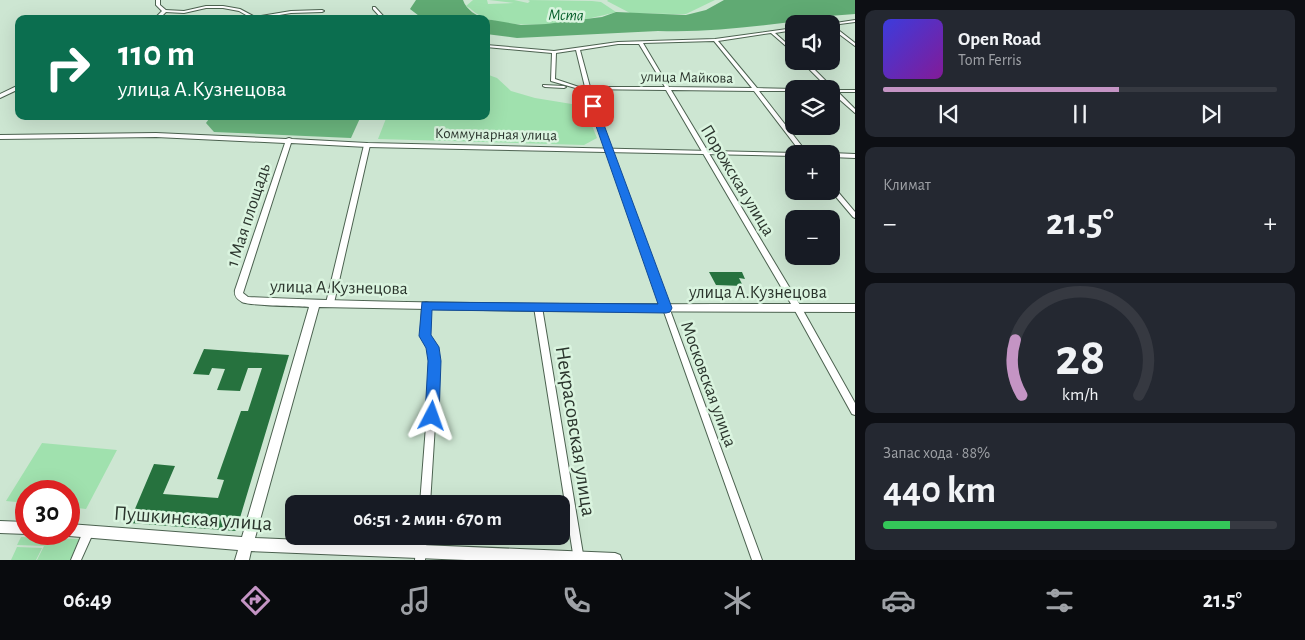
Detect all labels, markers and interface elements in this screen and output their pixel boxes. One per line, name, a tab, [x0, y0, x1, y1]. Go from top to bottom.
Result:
water label: Мста	[548, 7, 584, 23]
map controls	[785, 15, 840, 265]
button: sound	[785, 15, 840, 70]
text: Open Road	[958, 30, 1041, 49]
icon: right	[35, 35, 100, 100]
text: 110 m	[118, 37, 195, 72]
text: Tom Ferris	[958, 52, 1022, 68]
street label: улица Майкова	[640, 69, 733, 86]
text: улица А.Кузнецова	[118, 78, 287, 100]
button: layers	[785, 80, 840, 135]
pin	[572, 85, 614, 127]
icon: arrive	[579, 92, 607, 120]
icon: previous	[935, 100, 963, 128]
icon: pause	[1066, 100, 1094, 128]
icon: next	[1197, 100, 1225, 128]
street label: Порожская улица	[697, 122, 777, 239]
street label: Коммунарная улица	[435, 126, 557, 143]
button: +	[785, 145, 840, 200]
street label: 1 Мая площадь	[224, 161, 274, 269]
text: Климат	[883, 177, 931, 193]
text: 21.5°	[1046, 204, 1114, 242]
button: −	[785, 210, 840, 265]
text: −	[883, 210, 896, 238]
text: +	[1264, 210, 1277, 238]
street label: улица А.Кузнецова	[269, 278, 408, 298]
street label: улица А.Кузнецова	[688, 284, 827, 302]
street label: Московская улица	[677, 319, 739, 450]
text: 28	[1055, 332, 1105, 384]
street label: Некрасовская улица	[552, 344, 599, 518]
text: km/h	[1062, 386, 1098, 404]
position arrow	[405, 389, 457, 441]
text: Запас хода · 88%	[883, 445, 990, 461]
text: 440 km	[883, 472, 996, 510]
speed limit sign: 30	[15, 480, 80, 545]
street label: Пушкинская улица	[113, 502, 273, 535]
text: 06:51 · 2 мин · 670 m	[353, 510, 502, 529]
icon: directions	[238, 583, 273, 618]
icon: music	[398, 583, 433, 618]
icon: phone	[559, 583, 594, 618]
icon: climate	[720, 583, 755, 618]
icon: car	[881, 583, 916, 618]
icon: filters	[1042, 583, 1077, 618]
text: 06:49	[63, 589, 112, 611]
text: 21.5°	[1203, 589, 1242, 611]

